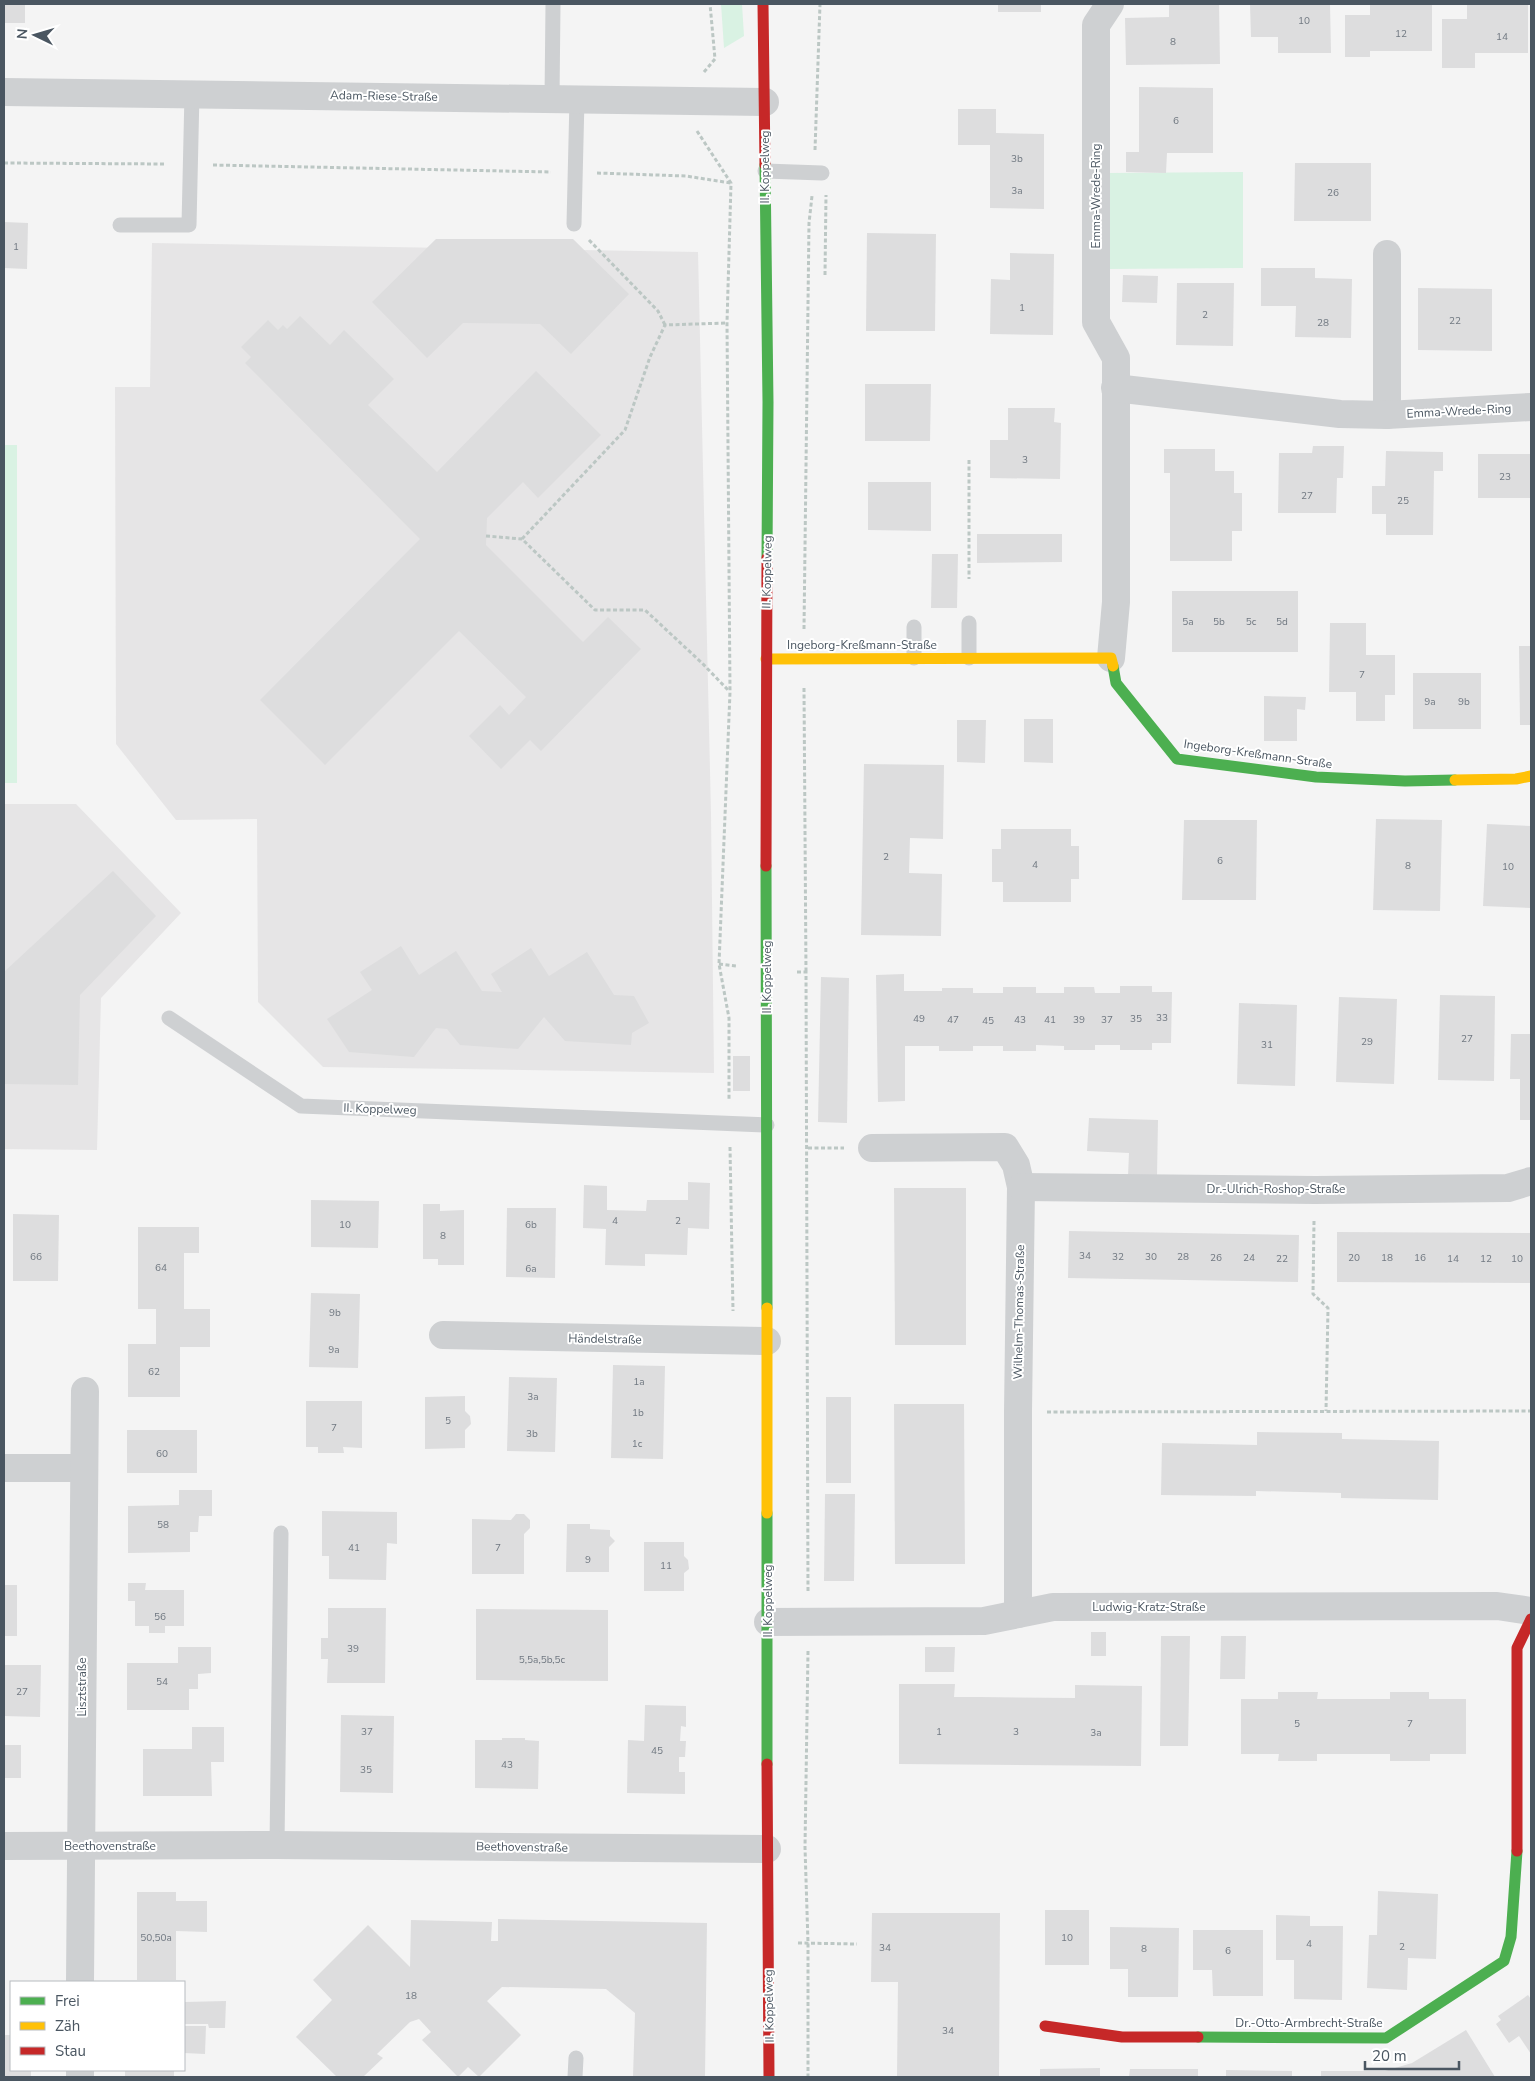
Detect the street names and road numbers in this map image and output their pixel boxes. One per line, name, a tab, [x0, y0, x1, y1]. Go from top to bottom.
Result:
street label: Adam-Riese-Straße	[330, 87, 438, 105]
street label: II. Koppelweg	[757, 130, 773, 204]
street label: Emma-Wrede-Ring	[1088, 144, 1104, 248]
street label: Emma-Wrede-Ring	[1406, 400, 1512, 422]
street label: II. Koppelweg	[758, 535, 776, 609]
street label: Ingeborg-Kreßmann-Straße	[787, 637, 937, 653]
street label: Ingeborg-Kreßmann-Straße	[1183, 736, 1333, 772]
street label: II. Koppelweg	[759, 940, 775, 1014]
street label: II. Koppelweg	[343, 1100, 417, 1118]
street label: Dr.-Ulrich-Roshop-Straße	[1207, 1181, 1345, 1197]
street label: Wilhelm-Thomas-Straße	[1010, 1244, 1028, 1380]
street label: Händelstraße	[568, 1330, 642, 1348]
street label: II. Koppelweg	[760, 1564, 776, 1638]
street label: Ludwig-Kratz-Straße	[1092, 1599, 1206, 1615]
street label: Lisztstraße	[74, 1657, 90, 1717]
street label: Beethovenstraße	[64, 1838, 156, 1854]
street label: Beethovenstraße	[476, 1838, 568, 1856]
street label: II. Koppelweg	[760, 1969, 778, 2043]
street label: Dr.-Otto-Armbrecht-Straße	[1235, 2015, 1383, 2031]

